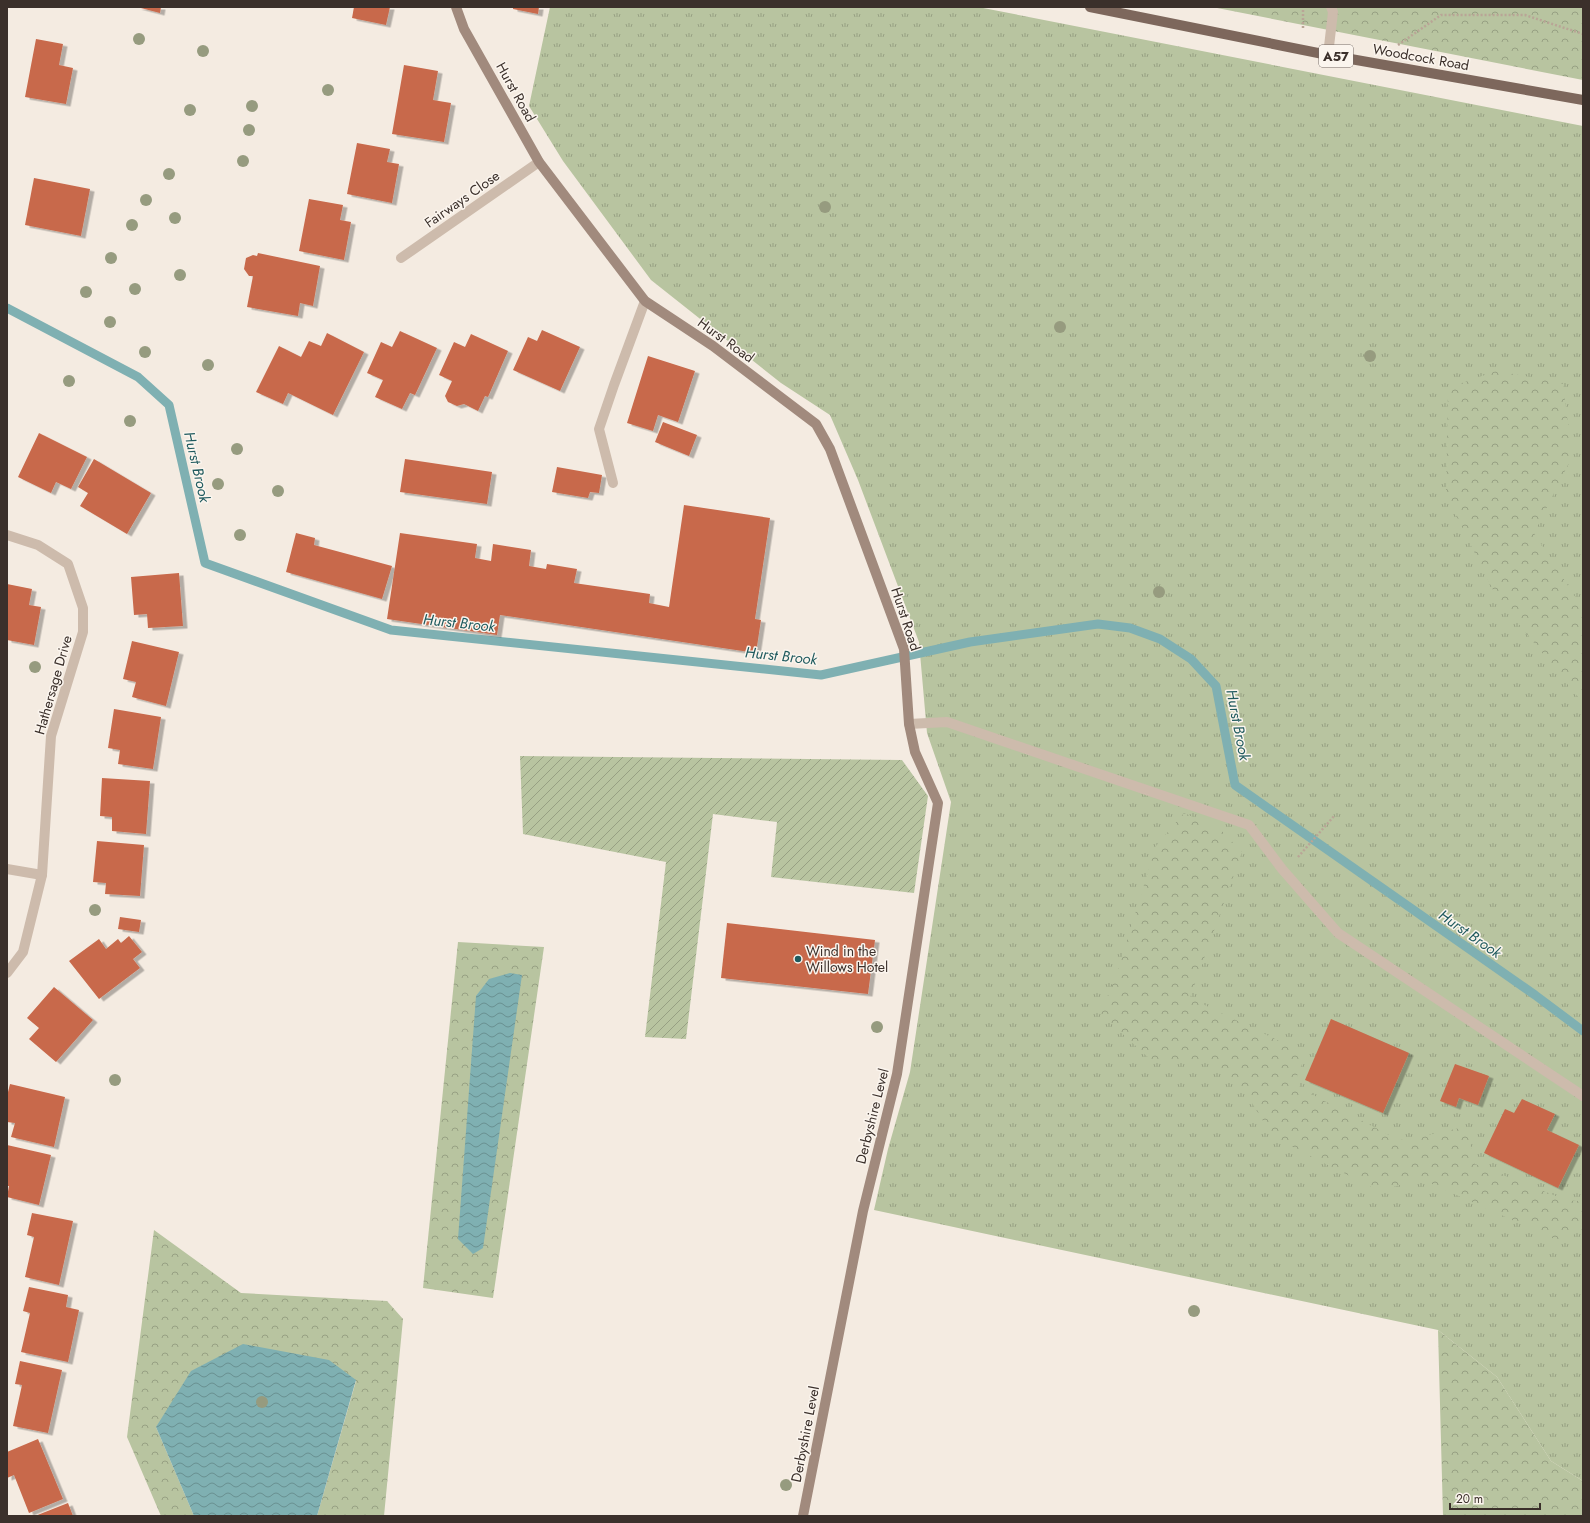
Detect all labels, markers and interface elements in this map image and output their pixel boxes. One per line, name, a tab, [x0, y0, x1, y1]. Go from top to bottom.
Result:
street label: Woodcock Road	[1371, 39, 1471, 75]
road number: A57	[1319, 45, 1353, 67]
street label: Hurst Road	[491, 58, 541, 126]
street label: Fairways Close	[420, 166, 504, 232]
street label: Hurst Road	[694, 313, 758, 367]
water label: Hurst Brook	[178, 429, 216, 505]
street label: Hurst Road	[886, 585, 926, 653]
water label: Hurst Brook	[422, 608, 497, 638]
street label: Hathersage Drive	[29, 633, 77, 737]
water label: Hurst Brook	[744, 641, 819, 671]
water label: Hurst Brook	[1220, 688, 1256, 763]
water label: Hurst Brook	[1434, 904, 1506, 964]
place label: Wind in the Willows Hotel	[806, 941, 888, 977]
marker: Wind in the Willows Hotel	[793, 954, 803, 964]
street label: Derbyshire Level	[850, 1066, 894, 1166]
street label: Derbyshire Level	[786, 1384, 824, 1484]
scale bar	[1450, 1485, 1540, 1511]
text: 20 m	[1456, 1490, 1483, 1508]

